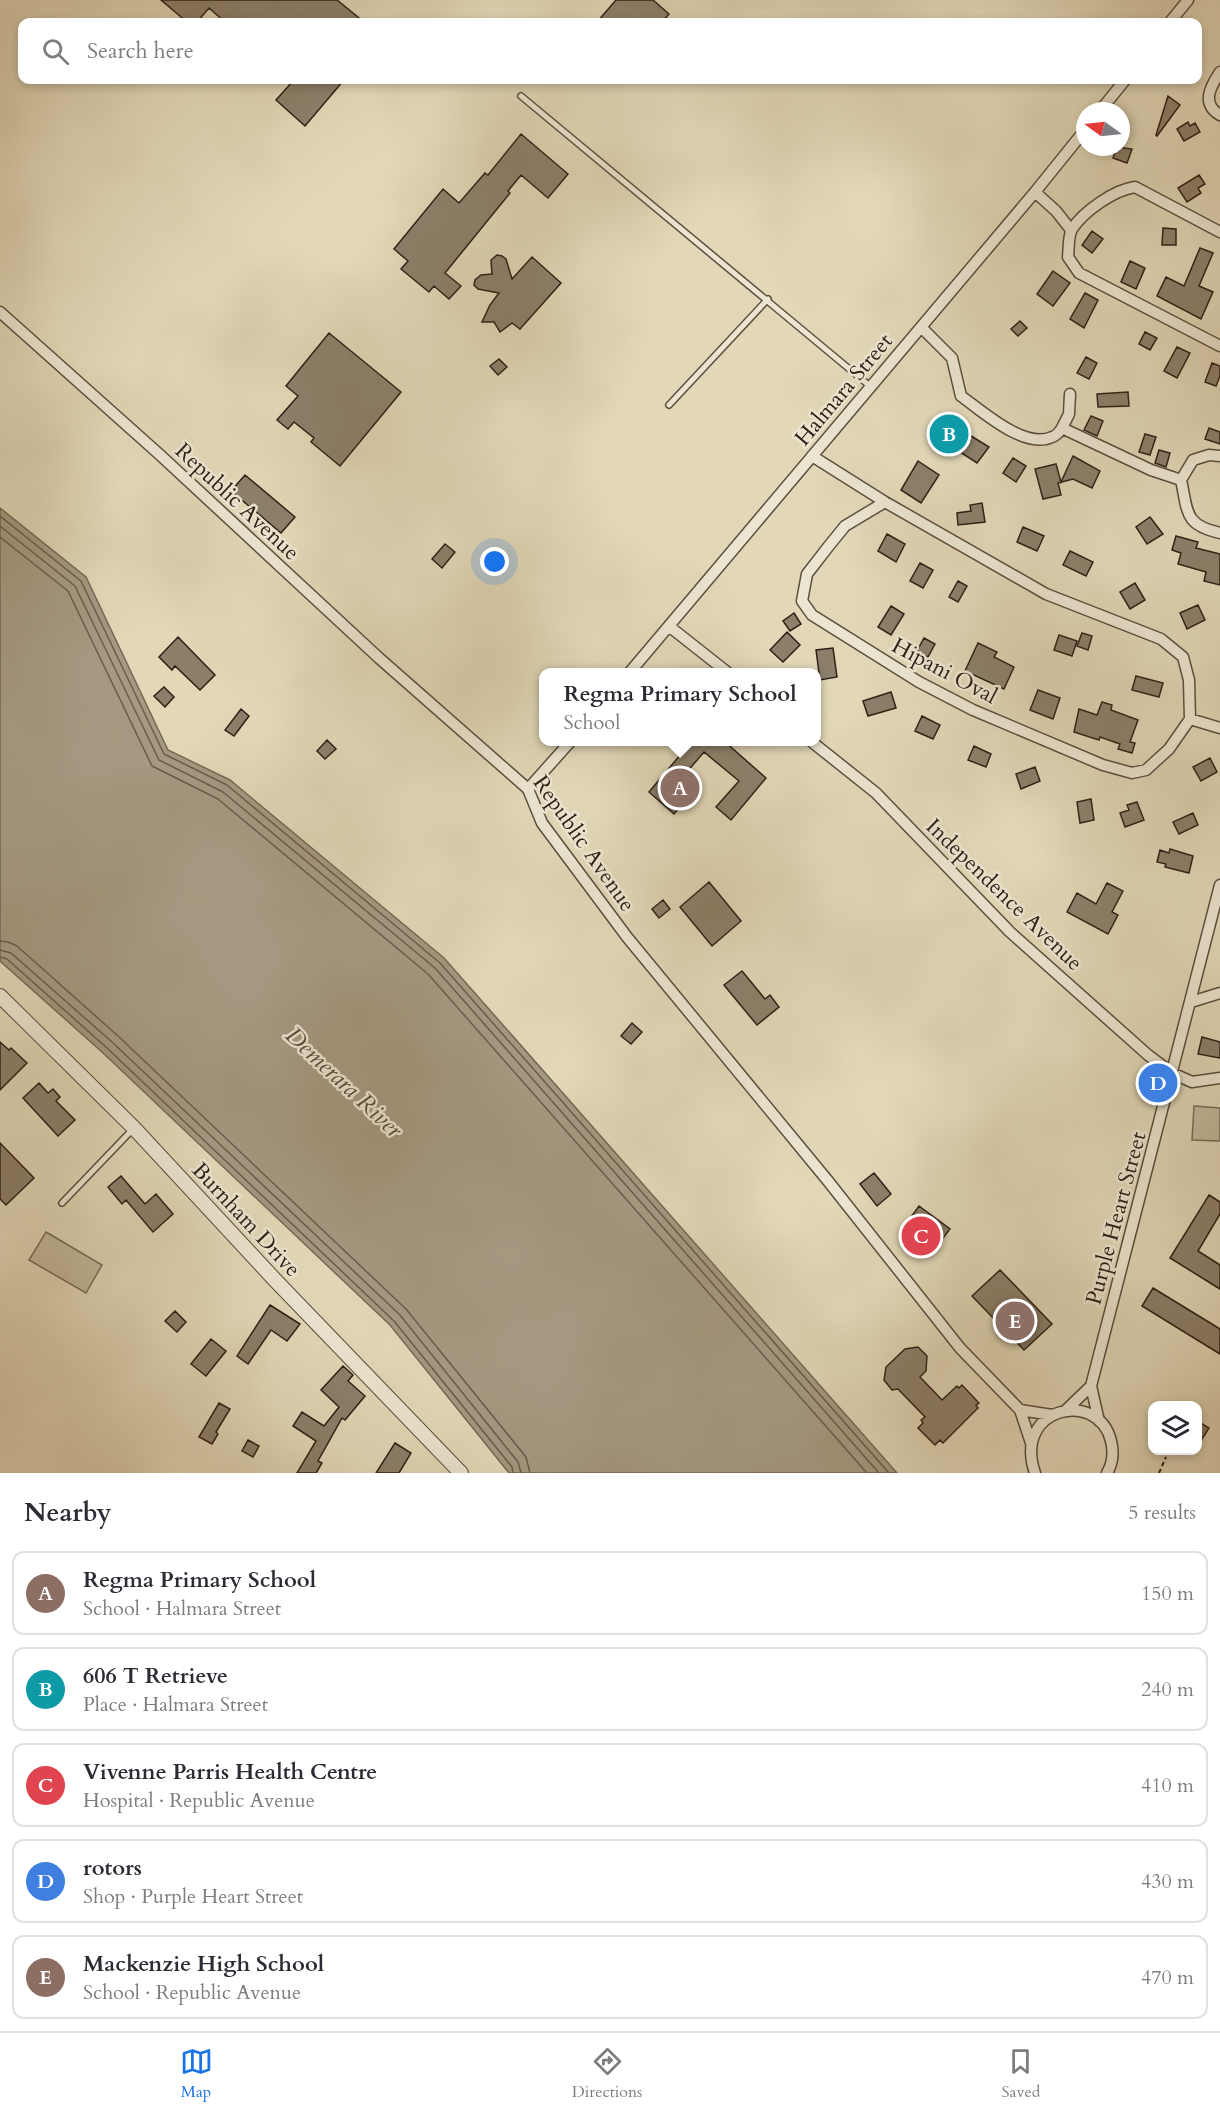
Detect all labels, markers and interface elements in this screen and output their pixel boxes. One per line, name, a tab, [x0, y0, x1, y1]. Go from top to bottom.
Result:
search box	[18, 18, 1202, 84]
icon: search	[39, 35, 72, 68]
text: Search here	[87, 36, 194, 66]
north arrow	[1076, 102, 1130, 156]
street label: Halmara Street	[788, 327, 900, 452]
pin: B	[930, 412, 968, 456]
street label: Republic Avenue	[169, 436, 306, 567]
your location	[480, 547, 509, 576]
street label: Hipani Oval	[886, 630, 1003, 711]
popup	[539, 668, 821, 746]
text: Regma Primary School	[563, 679, 797, 709]
text: School	[563, 709, 620, 736]
pin: A	[660, 766, 700, 810]
street label: Republic Avenue	[526, 769, 642, 918]
street label: Independence Avenue	[919, 812, 1089, 978]
water label: Demerara River	[278, 1019, 410, 1146]
pin: D	[1138, 1060, 1178, 1106]
street label: Purple Heart Street	[1078, 1128, 1154, 1308]
street label: Burnham Drive	[185, 1156, 307, 1284]
pin: C	[902, 1214, 940, 1258]
pin: E	[996, 1298, 1034, 1344]
map controls	[1148, 1401, 1202, 1455]
button: layers	[1148, 1401, 1202, 1455]
text: Nearby	[24, 1495, 112, 1530]
text: 5 results	[1128, 1499, 1196, 1526]
text: Regma Primary School	[83, 1565, 316, 1595]
text: A	[38, 1580, 53, 1607]
text: 150 m	[1141, 1580, 1194, 1607]
text: School · Halmara Street	[83, 1595, 281, 1622]
text: 606 T Retrieve	[83, 1661, 228, 1691]
text: B	[38, 1676, 53, 1703]
text: 240 m	[1141, 1676, 1194, 1703]
text: Place · Halmara Street	[83, 1691, 268, 1718]
text: Vivenne Parris Health Centre	[83, 1757, 377, 1787]
text: C	[38, 1772, 53, 1799]
text: 410 m	[1141, 1772, 1194, 1799]
text: Hospital · Republic Avenue	[83, 1787, 315, 1814]
text: rotors	[83, 1853, 142, 1883]
text: D	[37, 1868, 54, 1895]
text: 430 m	[1141, 1868, 1194, 1895]
text: Shop · Purple Heart Street	[83, 1883, 303, 1910]
text: Mackenzie High School	[83, 1949, 324, 1979]
text: E	[39, 1964, 52, 1991]
text: 470 m	[1141, 1964, 1194, 1991]
text: School · Republic Avenue	[83, 1979, 301, 2006]
tab: Map	[180, 2045, 213, 2103]
tab: Directions	[572, 2045, 642, 2103]
tab: Saved	[1002, 2045, 1040, 2103]

